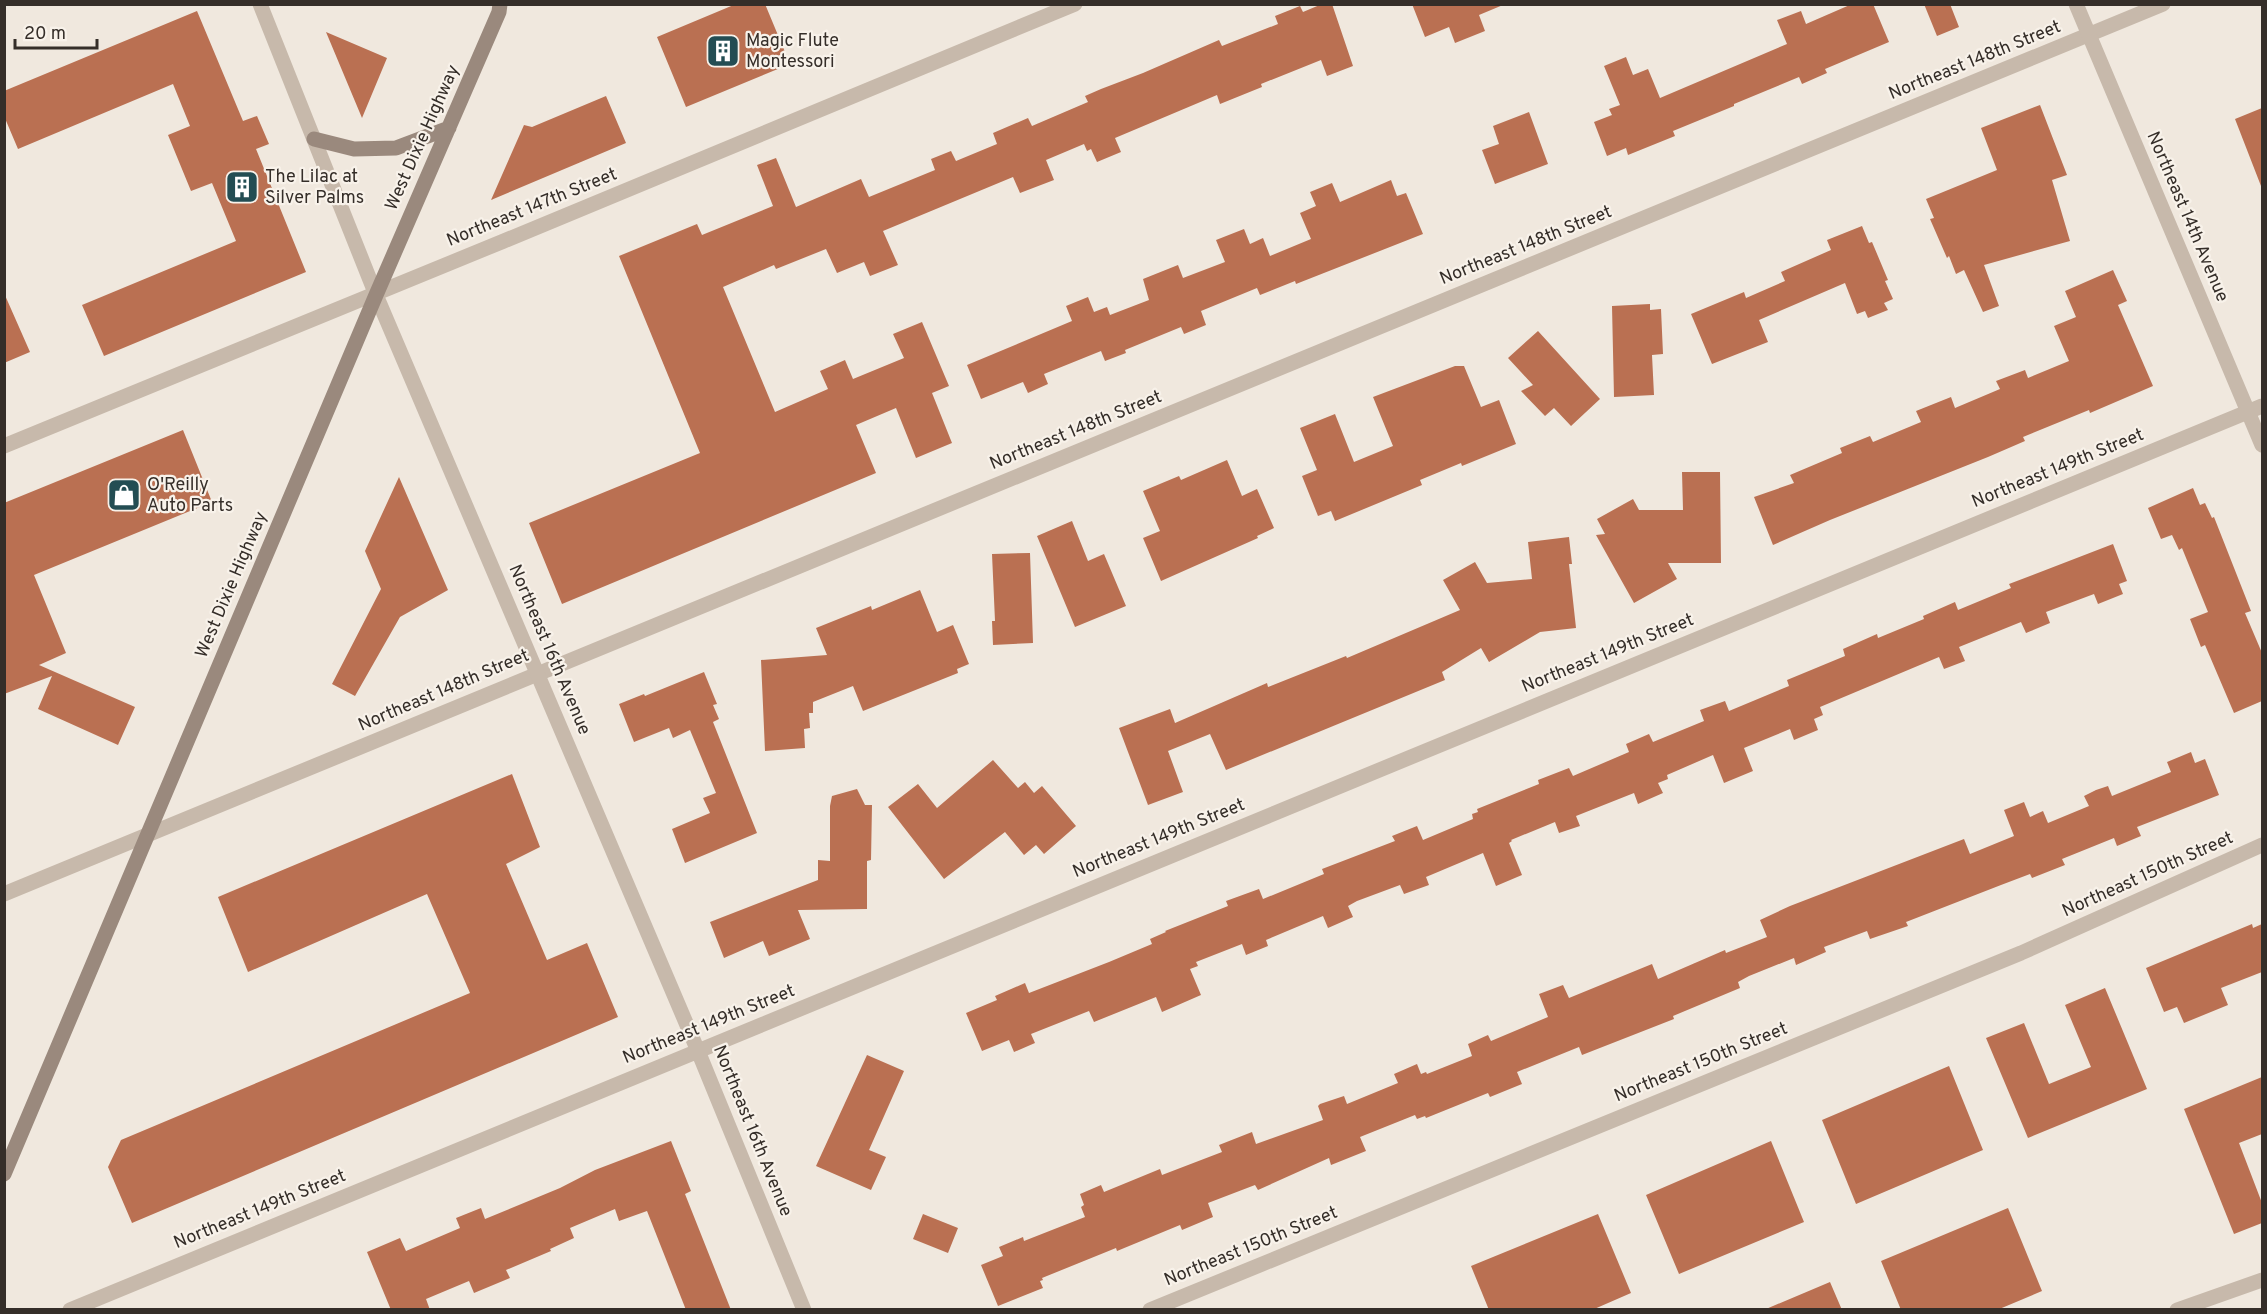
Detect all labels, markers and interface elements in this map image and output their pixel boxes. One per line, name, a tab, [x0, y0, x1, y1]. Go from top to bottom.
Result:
scale bar	[15, 12, 98, 50]
street label: Northeast 148th Street	[1885, 16, 2065, 106]
text: 20 m	[24, 23, 66, 46]
place label: Magic Flute Montessori	[746, 30, 839, 74]
building icon: Magic Flute Montessori	[705, 33, 741, 69]
street label: West Dixie Highway	[381, 62, 465, 214]
street label: Northeast 14th Avenue	[2141, 128, 2233, 306]
street label: Northeast 147th Street	[443, 163, 621, 253]
place label: The Lilac at Silver Palms	[265, 166, 364, 210]
building icon: The Lilac at Silver Palms	[224, 169, 260, 205]
street label: Northeast 148th Street	[1436, 201, 1616, 291]
street label: Northeast 148th Street	[986, 386, 1166, 476]
street label: Northeast 149th Street	[1969, 424, 2147, 514]
place label: O'Reilly Auto Parts	[147, 474, 233, 518]
shop icon: O'Reilly Auto Parts	[106, 477, 142, 513]
street label: West Dixie Highway	[191, 508, 273, 662]
street label: Northeast 16th Avenue	[503, 561, 595, 739]
street label: Northeast 149th Street	[1519, 609, 1697, 699]
street label: Northeast 148th Street	[355, 645, 533, 737]
street label: Northeast 149th Street	[1070, 794, 1248, 884]
street label: Northeast 150th Street	[2059, 827, 2237, 923]
street label: Northeast 149th Street	[620, 980, 798, 1070]
street label: Northeast 150th Street	[1611, 1018, 1791, 1108]
street label: Northeast 16th Avenue	[707, 1042, 797, 1220]
street label: Northeast 149th Street	[171, 1165, 349, 1255]
street label: Northeast 150th Street	[1161, 1202, 1341, 1292]

